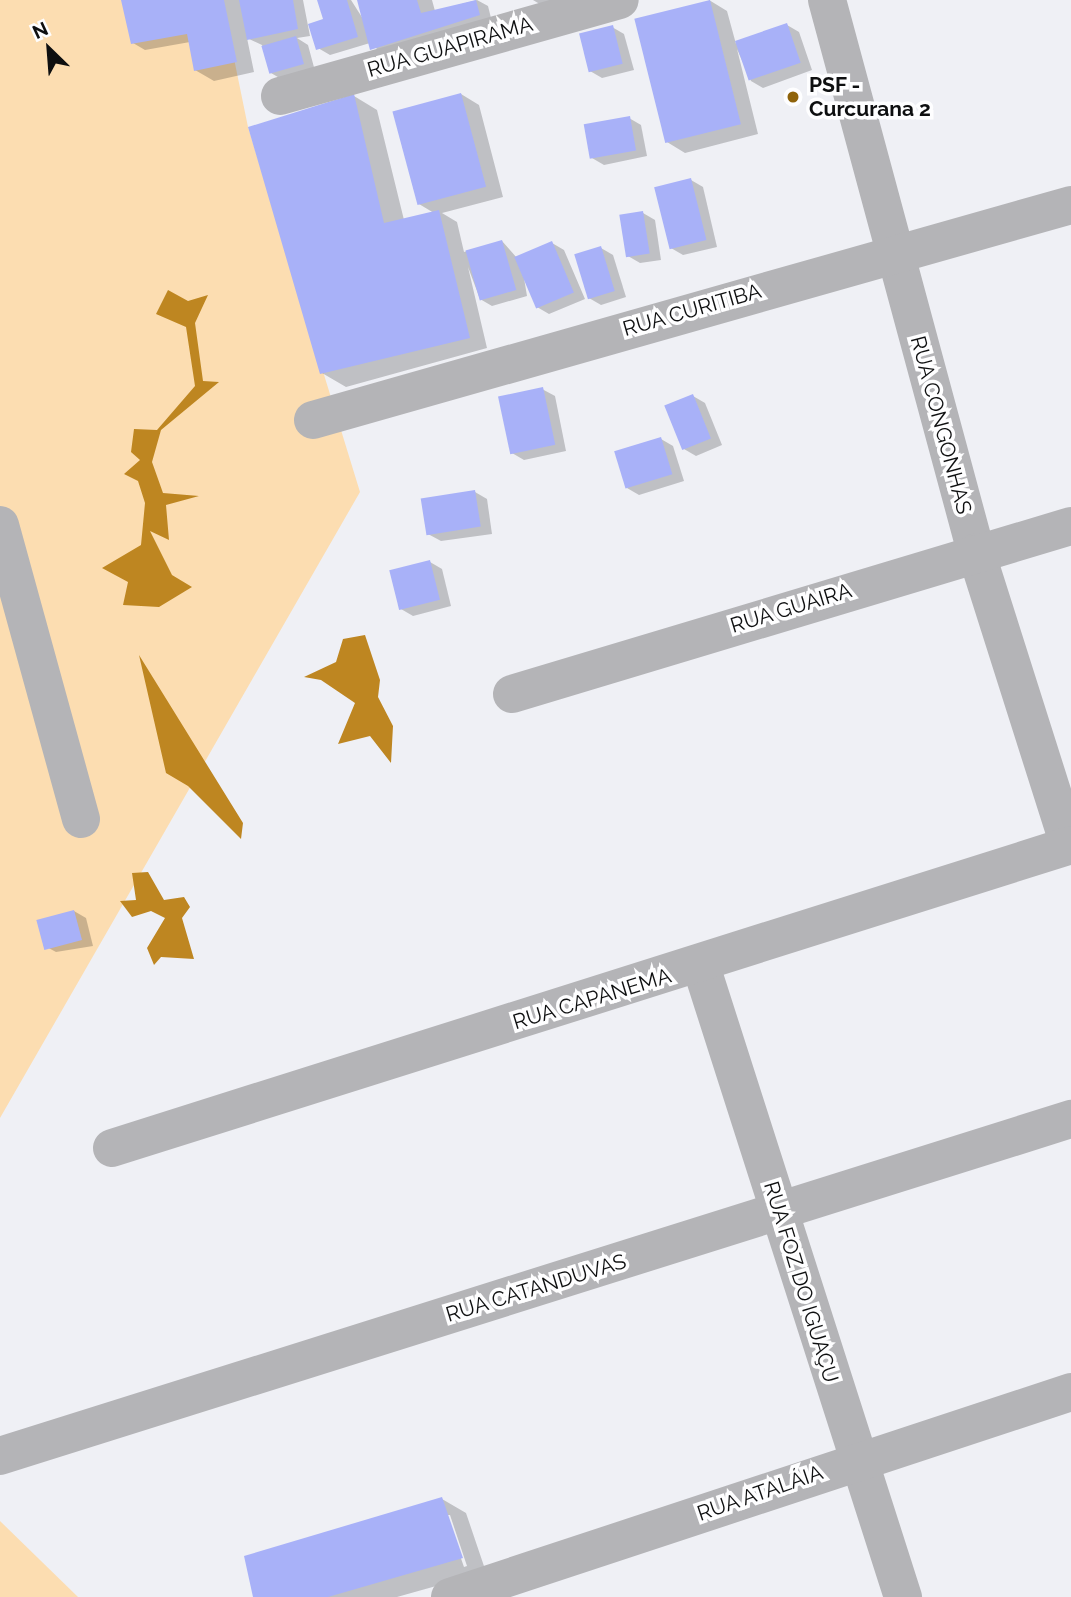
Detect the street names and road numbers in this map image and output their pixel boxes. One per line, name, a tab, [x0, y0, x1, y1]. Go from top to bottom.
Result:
street label: RUA GUAPIRAMA	[364, 11, 536, 83]
street label: RUA CURITIBA	[620, 278, 764, 342]
street label: RUA CONGONHAS	[905, 333, 977, 517]
street label: RUA GUAIRA	[727, 578, 855, 638]
street label: RUA CAPANEMA	[510, 963, 674, 1035]
street label: RUA FOZ DO IGUAÇU	[758, 1178, 844, 1386]
street label: RUA CATANDUVAS	[442, 1248, 630, 1328]
street label: RUA ATALÁIA	[693, 1459, 827, 1527]

